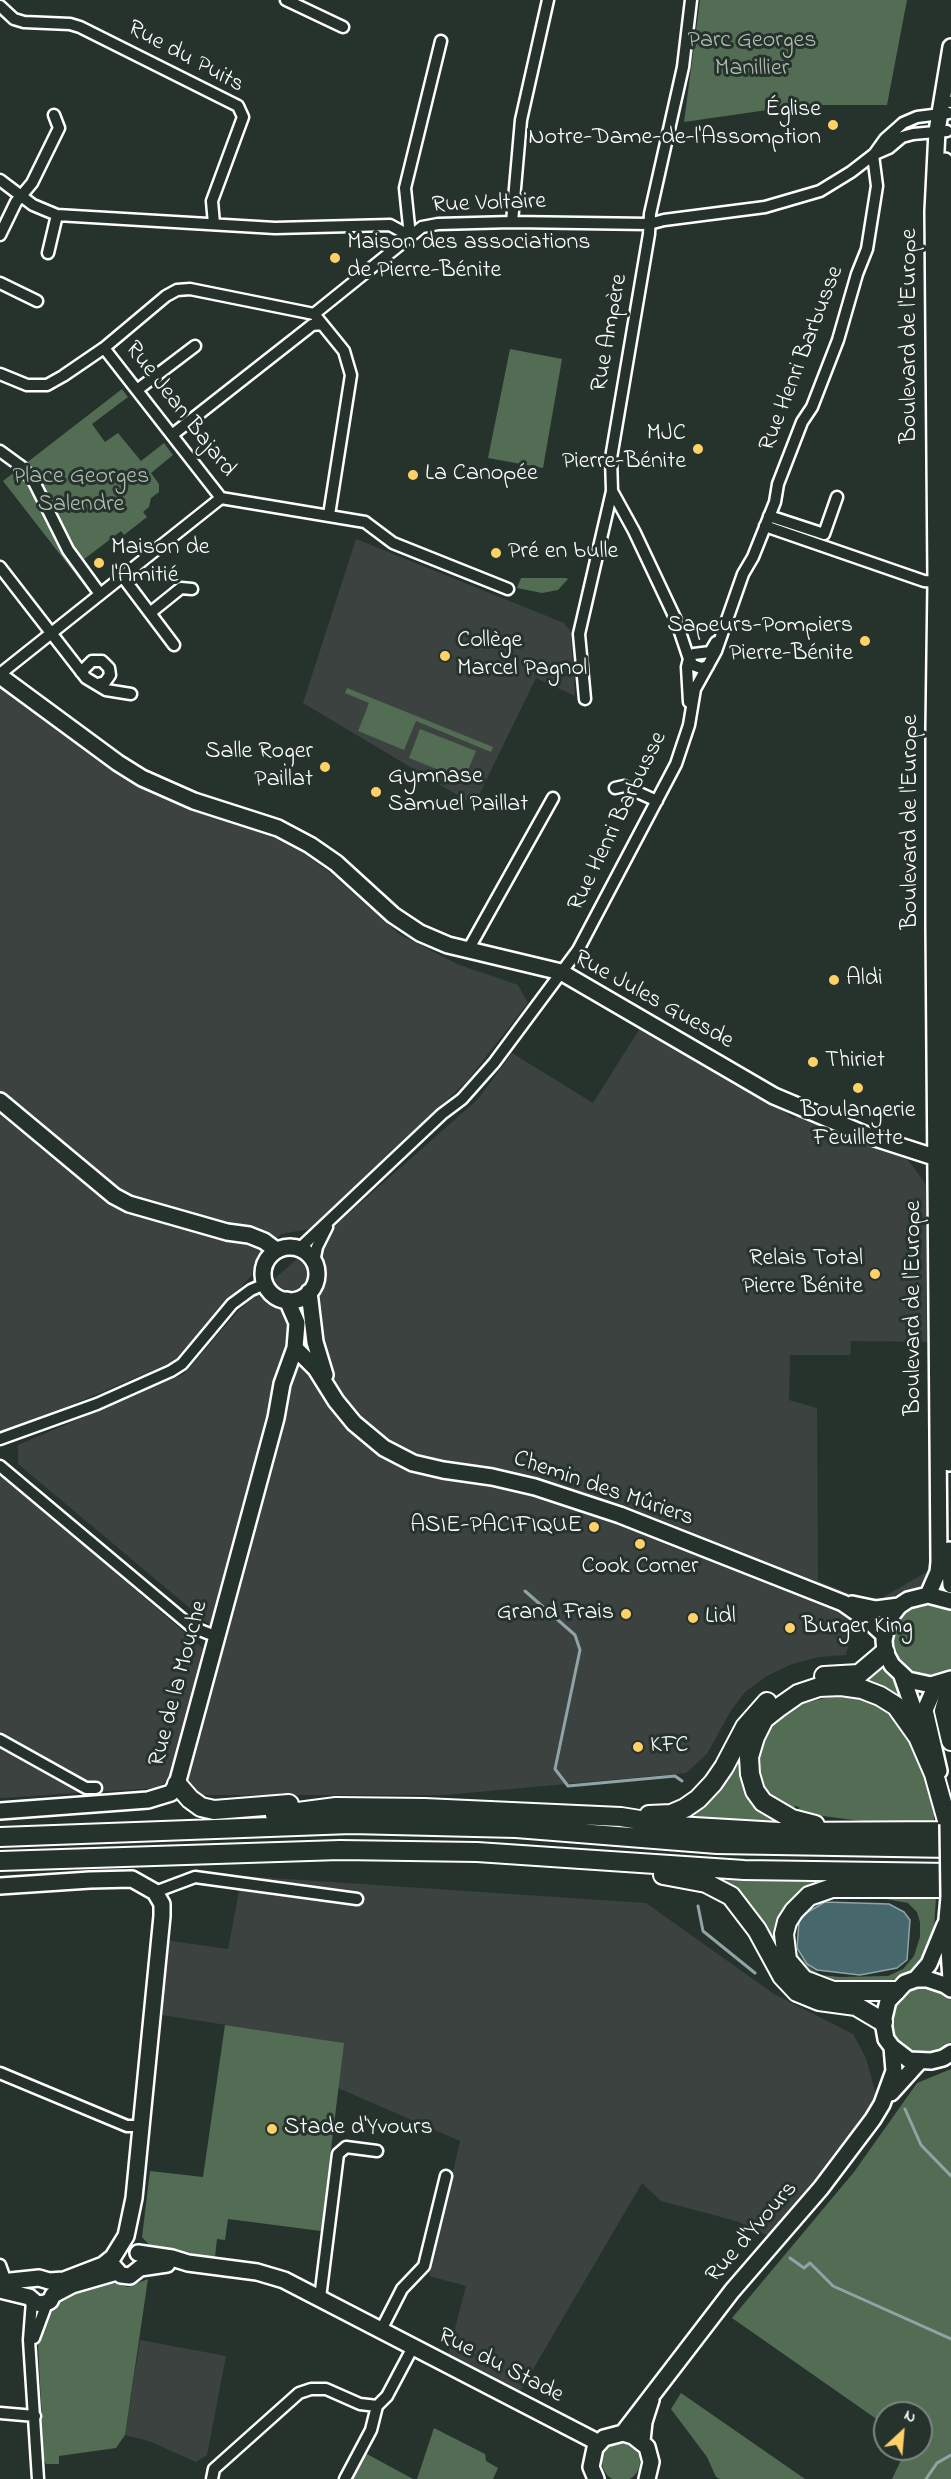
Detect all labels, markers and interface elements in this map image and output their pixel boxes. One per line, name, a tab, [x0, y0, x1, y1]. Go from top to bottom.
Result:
street label: Rue du Puits	[122, 15, 248, 101]
park label: Parc Georges Manillier	[688, 28, 816, 84]
place label: Église Notre-Dame-de-l'Assomption	[528, 97, 821, 153]
marker: Église Notre-Dame-de-l'Assomption	[826, 118, 840, 132]
street label: Rue Voltaire	[431, 189, 547, 221]
street label: Boulevard de l'Europe	[897, 229, 925, 443]
place label: Maison des associations de Pierre-Bénite	[347, 230, 591, 286]
marker: Maison des associations de Pierre-Bénite	[328, 251, 342, 265]
street label: Rue Henri Barbusse	[754, 262, 852, 456]
street label: Rue Ampère	[586, 272, 636, 394]
street label: Rue Jean Bajard	[117, 336, 241, 484]
place label: MJC Pierre-Bénite	[562, 421, 686, 477]
marker: MJC Pierre-Bénite	[691, 442, 705, 456]
place label: La Canopée	[425, 461, 538, 489]
park label: Place Georges Salendre	[13, 464, 149, 520]
marker: La Canopée	[406, 468, 420, 482]
place label: Maison de l'Amitié	[111, 535, 210, 591]
place label: Pré en bulle	[508, 539, 618, 567]
marker: Pré en bulle	[489, 546, 503, 560]
marker: Maison de l'Amitié	[92, 556, 106, 570]
place label: Sapeurs-Pompiers Pierre-Bénite	[667, 613, 853, 669]
place label: Collège Marcel Pagnol	[457, 628, 587, 684]
marker: Sapeurs-Pompiers Pierre-Bénite	[858, 634, 872, 648]
marker: Collège Marcel Pagnol	[438, 649, 452, 663]
street label: Boulevard de l'Europe	[898, 715, 926, 929]
street label: Rue Henri Barbusse	[563, 728, 675, 916]
place label: Salle Roger Paillat	[205, 739, 313, 795]
marker: Salle Roger Paillat	[318, 760, 332, 774]
place label: Gymnase Samuel Paillat	[388, 764, 528, 820]
marker: Gymnase Samuel Paillat	[369, 785, 383, 799]
street label: Rue Jules Guesde	[568, 945, 738, 1057]
place label: Aldi	[846, 966, 883, 994]
marker: Aldi	[827, 973, 841, 987]
place label: Thiriet	[825, 1048, 885, 1076]
marker: Thiriet	[806, 1055, 820, 1069]
marker: Boulangerie Feuillette	[851, 1081, 865, 1095]
place label: Boulangerie Feuillette	[800, 1098, 916, 1154]
street label: Boulevard de l'Europe	[901, 1201, 929, 1415]
place label: Relais Total Pierre Bénite	[742, 1246, 863, 1302]
marker: Relais Total Pierre Bénite	[868, 1267, 882, 1281]
street label: Chemin des Mûriers	[509, 1446, 697, 1534]
place label: ASIE-PACIFIQUE	[410, 1513, 582, 1541]
marker: ASIE-PACIFIQUE	[587, 1520, 601, 1534]
marker: Cook Corner	[633, 1537, 647, 1551]
place label: Cook Corner	[581, 1554, 699, 1582]
street label: Rue de la Mouche	[144, 1598, 216, 1770]
place label: Grand Frais	[497, 1600, 614, 1628]
place label: Lidl	[705, 1604, 736, 1632]
marker: Grand Frais	[619, 1607, 633, 1621]
marker: Lidl	[686, 1611, 700, 1625]
place label: Burger King	[802, 1614, 913, 1642]
marker: Burger King	[783, 1621, 797, 1635]
place label: KFC	[650, 1733, 688, 1761]
marker: KFC	[631, 1740, 645, 1754]
place label: Stade d'Yvours	[284, 2115, 433, 2143]
marker: Stade d'Yvours	[265, 2122, 279, 2136]
street label: Rue d'Yvours	[701, 2176, 805, 2290]
street label: Rue du Stade	[432, 2323, 568, 2411]
north arrow	[873, 2401, 933, 2461]
text: N	[900, 2403, 920, 2430]

